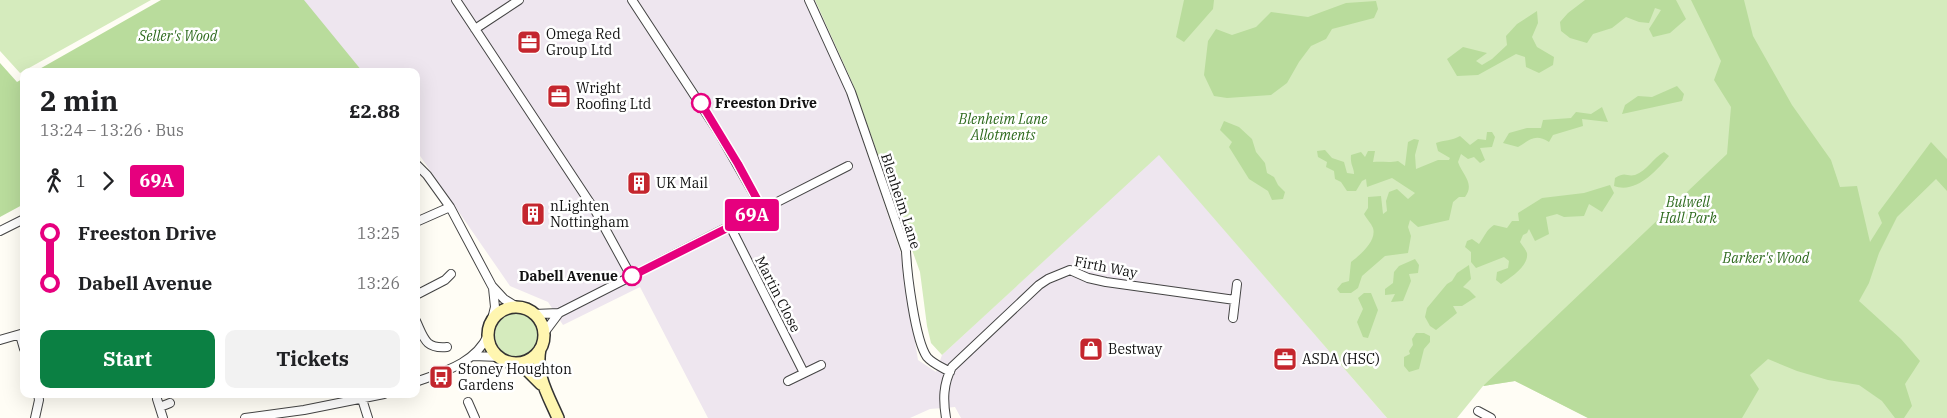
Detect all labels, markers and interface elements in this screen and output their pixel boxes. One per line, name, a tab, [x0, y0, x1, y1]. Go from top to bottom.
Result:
place label: Omega Red Group Ltd	[546, 25, 621, 59]
park label: Seller's Wood	[138, 27, 218, 45]
office icon: Omega Red Group Ltd	[516, 29, 542, 55]
place label: Wright Roofing Ltd	[576, 79, 652, 113]
text: 2 min	[40, 82, 118, 119]
office icon: Wright Roofing Ltd	[546, 83, 572, 109]
marker: Freeston Drive	[691, 93, 711, 113]
place label: Freeston Drive	[715, 94, 817, 112]
text: £2.88	[349, 99, 400, 123]
park label: Blenheim Lane Allotments	[958, 110, 1048, 144]
text: 13:24 – 13:26 · Bus	[40, 120, 184, 140]
street label: Blenheim Lane	[877, 151, 925, 251]
icon: walk	[40, 167, 68, 195]
icon: forward	[94, 167, 122, 195]
text: 69A	[140, 169, 174, 192]
building icon: UK Mail	[626, 170, 652, 196]
text: 1	[76, 171, 86, 191]
place label: UK Mail	[656, 174, 708, 192]
park label: Bulwell Hall Park	[1658, 193, 1717, 227]
place label: nLighten Nottingham	[550, 197, 629, 231]
line badge: 69A	[723, 199, 781, 231]
building icon: nLighten Nottingham	[520, 201, 546, 227]
text: 69A	[735, 203, 769, 226]
text: Freeston Drive	[78, 221, 216, 245]
text: 13:25	[357, 223, 400, 243]
park label: Barker's Wood	[1722, 249, 1810, 267]
street label: Firth Way	[1073, 252, 1140, 282]
street label: Martin Close	[751, 253, 805, 335]
marker: Dabell Avenue	[622, 266, 642, 286]
place label: Dabell Avenue	[519, 267, 618, 285]
text: Dabell Avenue	[78, 271, 212, 295]
text: 13:26	[357, 273, 400, 293]
button: Start	[40, 330, 215, 388]
button: Tickets	[225, 330, 400, 388]
shop icon: Bestway	[1078, 336, 1104, 362]
place label: Bestway	[1108, 340, 1163, 358]
office icon: ASDA (HSC)	[1272, 346, 1298, 372]
place label: ASDA (HSC)	[1302, 350, 1380, 368]
place label: Stoney Houghton Gardens	[458, 360, 572, 394]
bus stop icon: Stoney Houghton Gardens	[428, 364, 454, 390]

